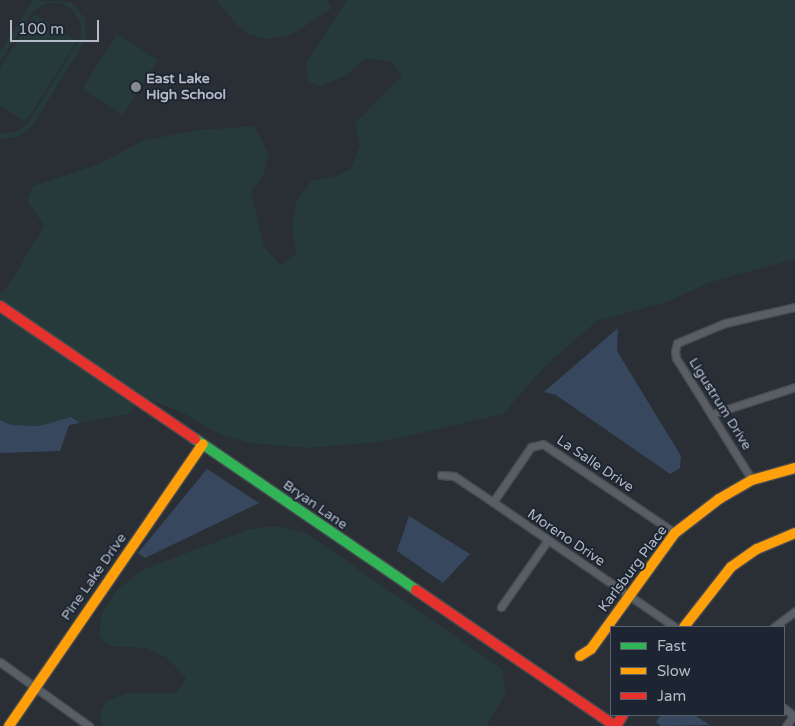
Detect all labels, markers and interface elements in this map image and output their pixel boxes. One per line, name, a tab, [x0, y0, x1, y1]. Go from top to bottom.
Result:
scale bar	[12, 10, 101, 42]
text: 100 m	[18, 20, 64, 38]
place label: East Lake High School	[146, 71, 226, 104]
marker: East Lake High School	[130, 81, 142, 93]
street label: Ligustrum Drive	[685, 355, 755, 453]
street label: La Salle Drive	[553, 432, 637, 496]
street label: Bryan Lane	[280, 477, 350, 533]
street label: Moreno Drive	[524, 506, 608, 570]
street label: Karlsburg Place	[595, 522, 671, 616]
street label: Pine Lake Drive	[58, 530, 130, 624]
legend	[610, 626, 785, 716]
text: Fast	[657, 637, 686, 655]
text: Slow	[657, 662, 691, 680]
text: Jam	[657, 687, 686, 705]

